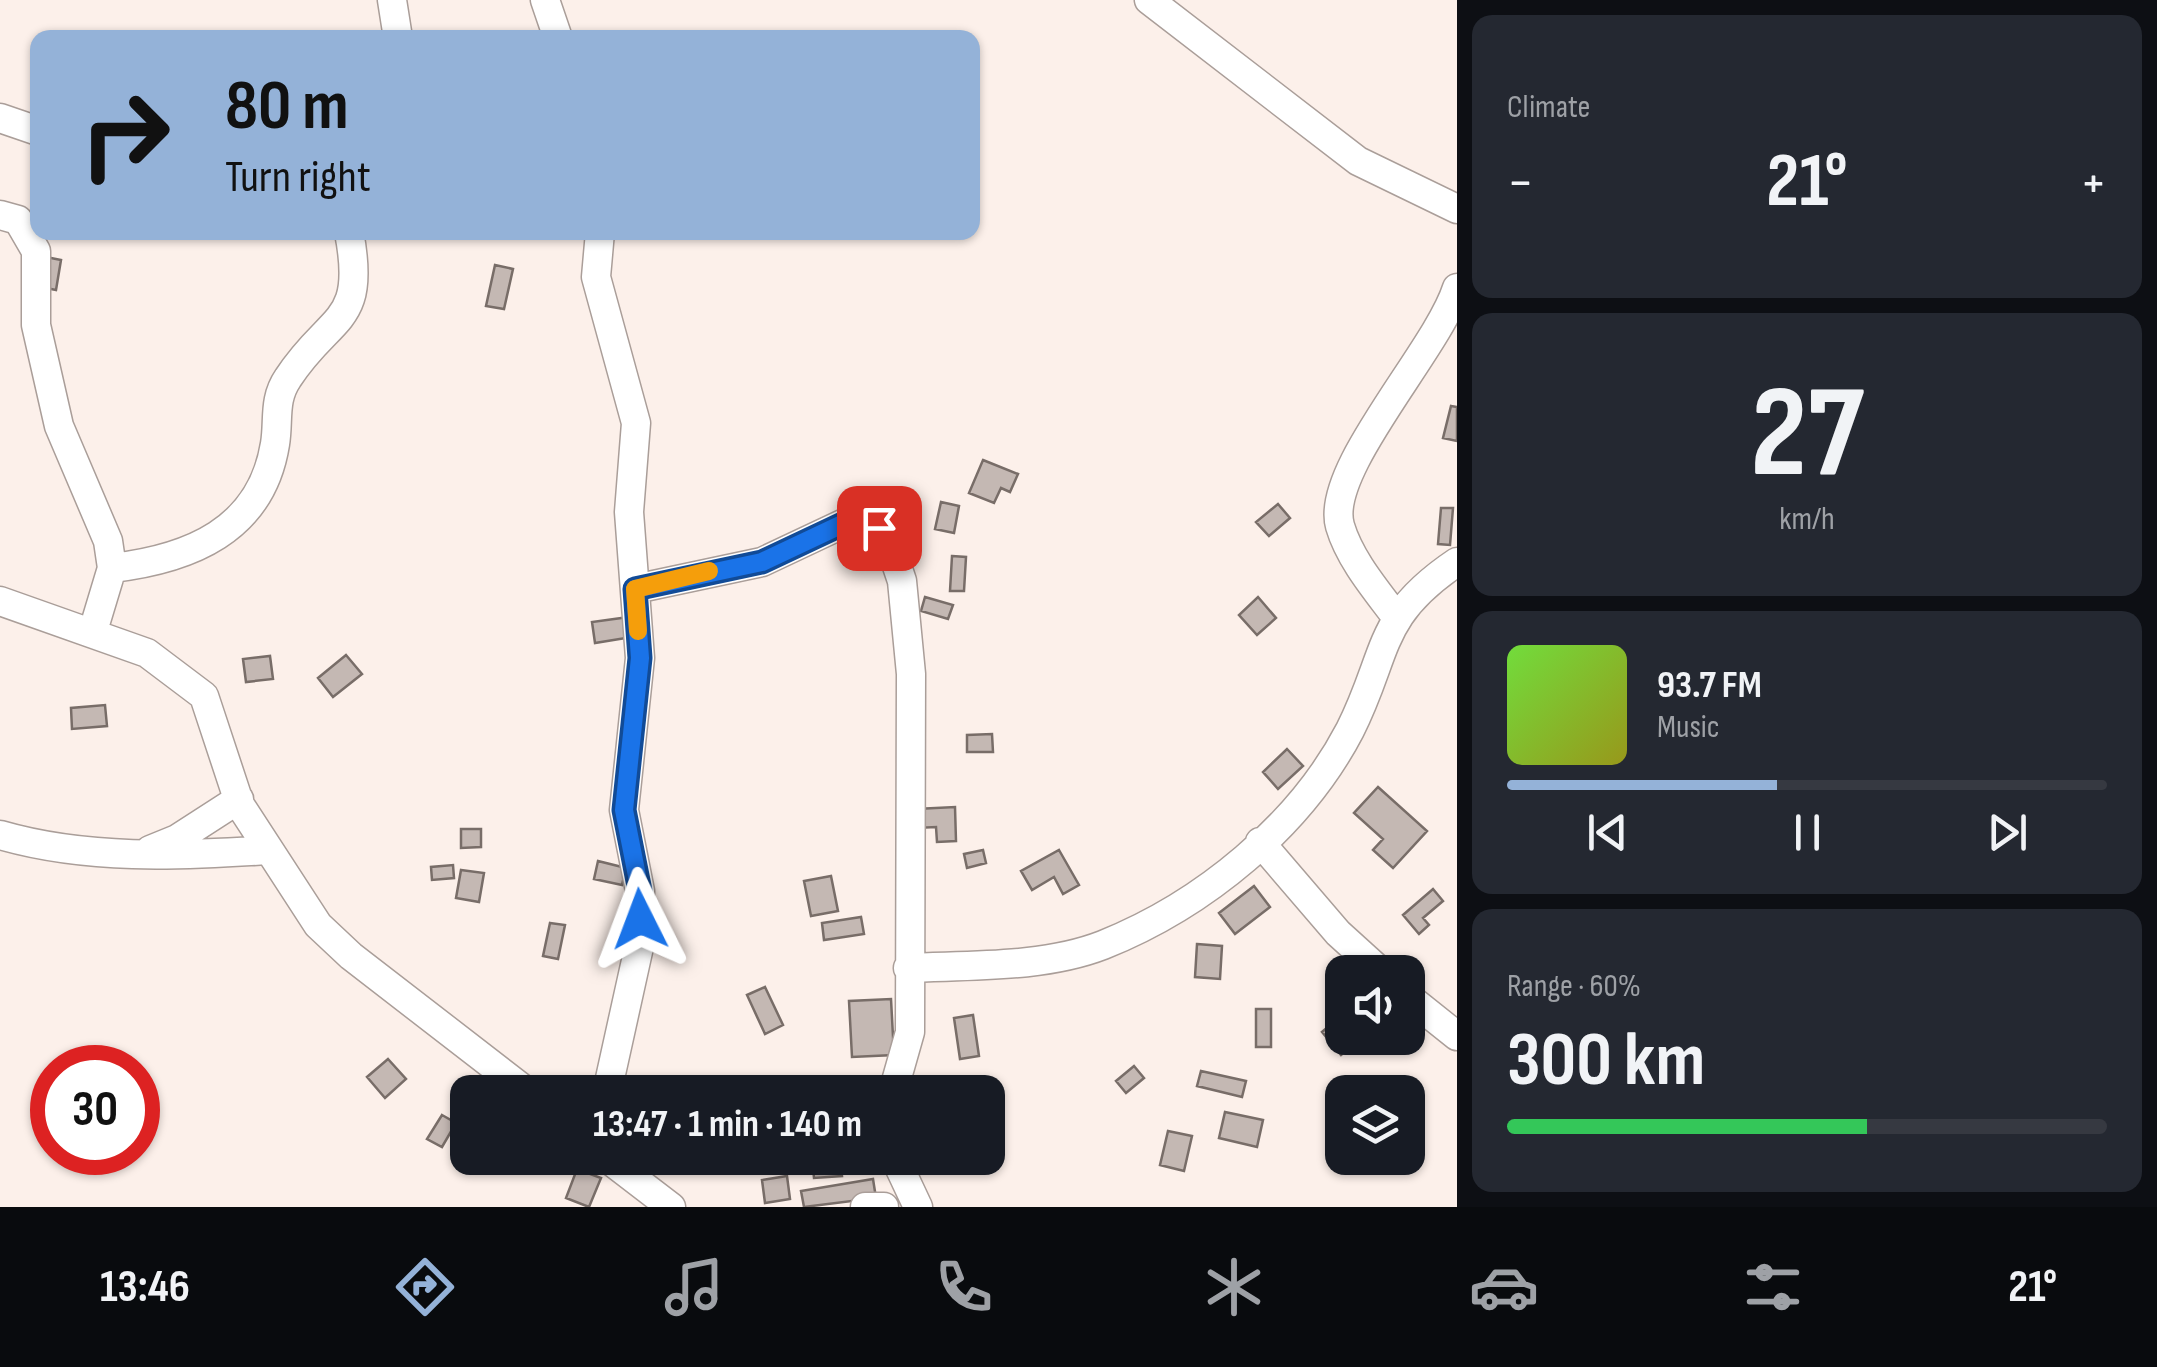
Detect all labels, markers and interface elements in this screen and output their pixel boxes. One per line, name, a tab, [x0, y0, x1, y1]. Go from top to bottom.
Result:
text: 80 m	[225, 65, 349, 149]
icon: right	[60, 70, 190, 200]
text: Climate	[1507, 88, 1590, 127]
text: 21°	[1766, 137, 1848, 228]
text: Turn right	[225, 150, 371, 205]
text: −	[1507, 150, 1534, 217]
text: +	[2080, 150, 2107, 217]
text: 27	[1750, 357, 1864, 513]
pin	[837, 486, 922, 571]
text: km/h	[1779, 500, 1835, 539]
icon: arrive	[852, 501, 907, 556]
text: 93.7 FM	[1657, 663, 1762, 708]
text: Music	[1657, 708, 1720, 747]
icon: previous	[1580, 805, 1635, 860]
icon: pause	[1780, 805, 1835, 860]
icon: next	[1980, 805, 2035, 860]
position arrow	[588, 867, 692, 971]
map controls	[1325, 955, 1425, 1175]
button: sound	[1325, 955, 1425, 1055]
text: Range · 60%	[1507, 967, 1641, 1006]
text: 300 km	[1507, 1016, 1705, 1107]
speed limit sign: 30	[30, 1045, 160, 1175]
button: layers	[1325, 1075, 1425, 1175]
text: 13:47 · 1 min · 140 m	[593, 1102, 862, 1147]
icon: directions	[390, 1252, 460, 1322]
icon: music	[659, 1252, 729, 1322]
icon: phone	[929, 1252, 999, 1322]
icon: climate	[1199, 1252, 1269, 1322]
icon: car	[1469, 1252, 1539, 1322]
icon: filters	[1738, 1252, 1808, 1322]
text: 13:46	[100, 1260, 190, 1315]
text: 21°	[2008, 1260, 2057, 1315]

